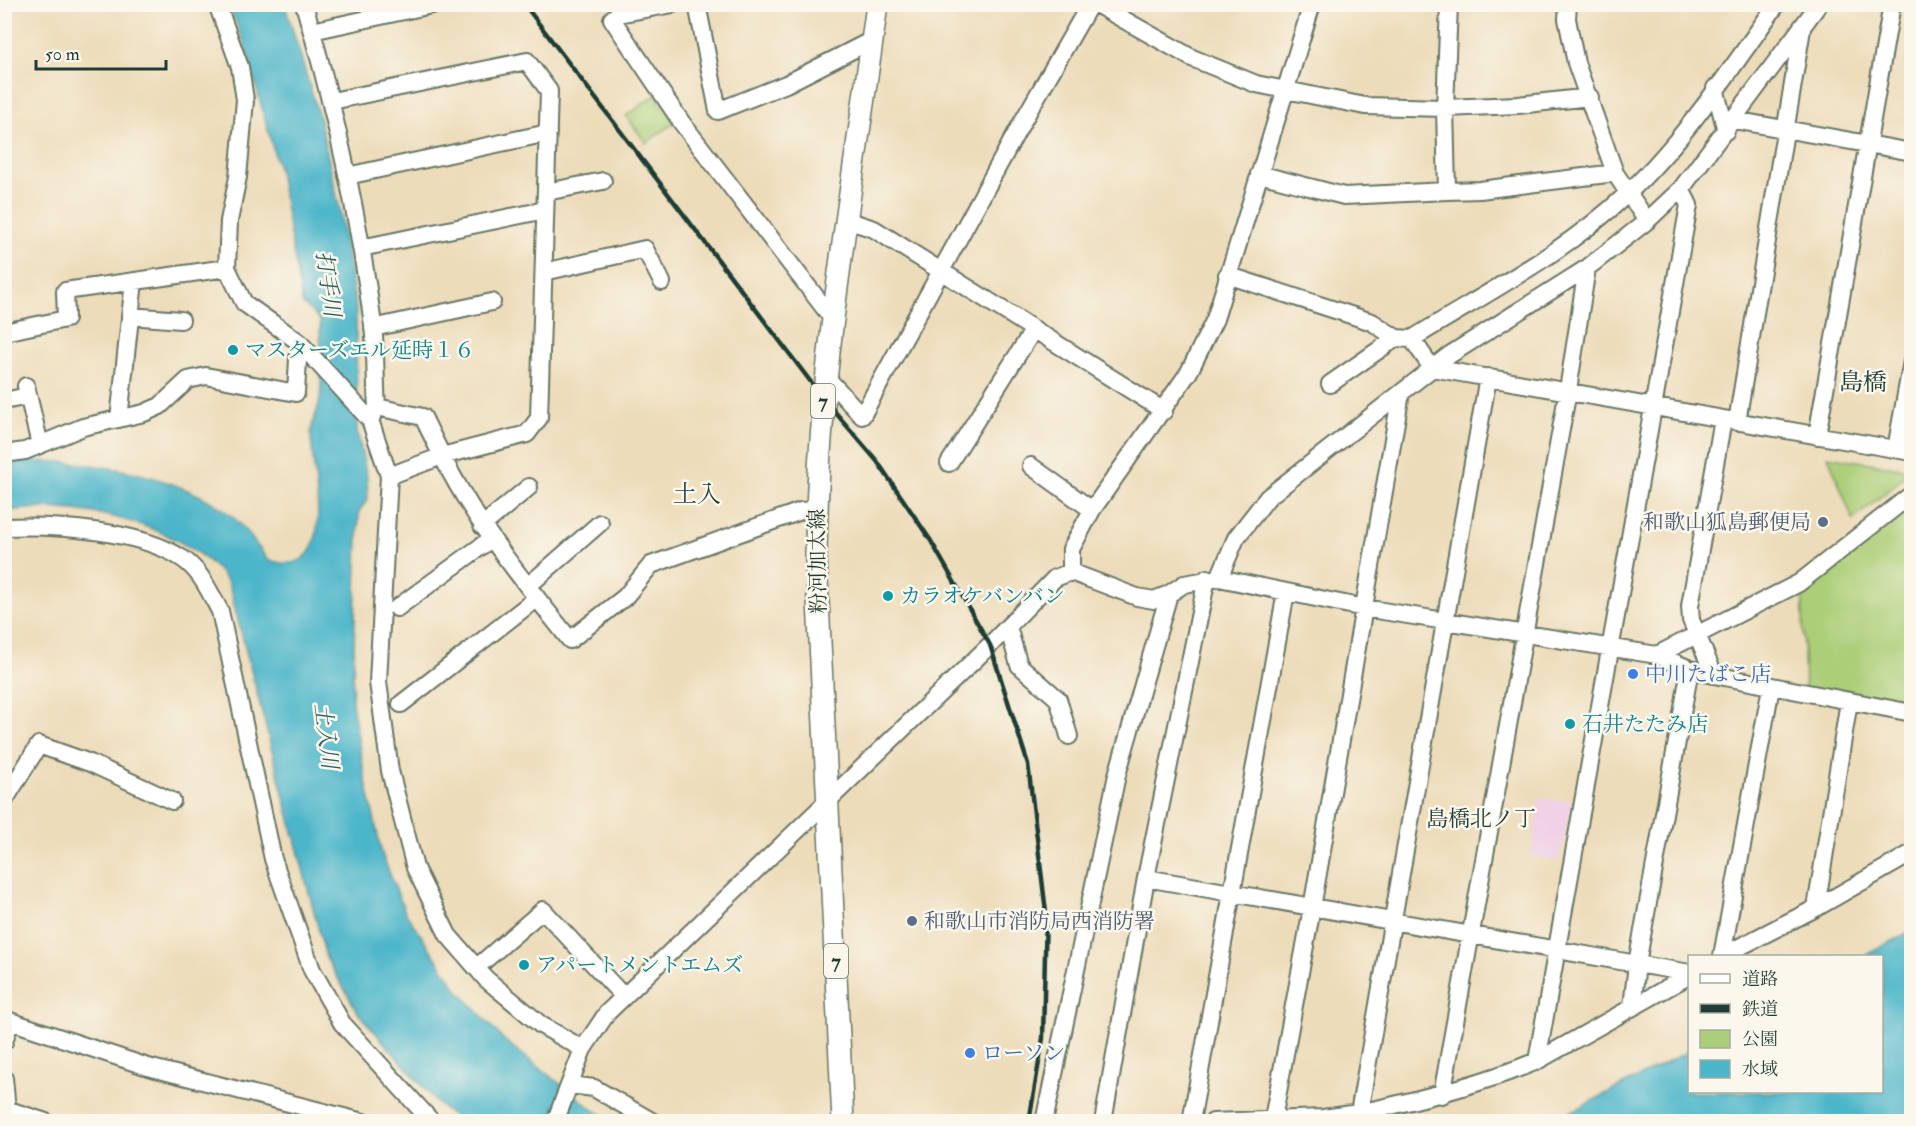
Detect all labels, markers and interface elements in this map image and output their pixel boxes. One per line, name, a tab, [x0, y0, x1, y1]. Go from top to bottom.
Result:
scale bar	[36, 33, 166, 71]
text: 50 m	[45, 43, 80, 66]
water label: 打手川	[310, 249, 347, 321]
place label: マスターズエル延時１６	[245, 337, 475, 364]
marker: マスターズエル延時１６	[226, 343, 240, 357]
district label: 島橋	[1839, 367, 1887, 398]
road number: 7	[811, 384, 835, 418]
district label: 土入	[673, 479, 721, 510]
street label: 粉河加太線	[804, 508, 832, 614]
place label: 和歌山狐島郵便局	[1643, 509, 1811, 536]
marker: 和歌山狐島郵便局	[1816, 515, 1830, 529]
place label: カラオケバンバン	[900, 583, 1065, 610]
marker: カラオケバンバン	[881, 589, 895, 603]
place label: 中川たばこ店	[1645, 661, 1771, 688]
marker: 中川たばこ店	[1626, 667, 1640, 681]
water label: 土入川	[308, 702, 344, 772]
place label: 石井たたみ店	[1582, 711, 1708, 738]
marker: 石井たたみ店	[1563, 717, 1577, 731]
district label: 島橋北ノ丁	[1426, 805, 1536, 833]
place label: 和歌山市消防局西消防署	[924, 908, 1155, 935]
marker: 和歌山市消防局西消防署	[905, 914, 919, 928]
road number: 7	[824, 944, 848, 978]
place label: アパートメントエムズ	[536, 952, 743, 979]
legend	[1688, 955, 1883, 1093]
marker: アパートメントエムズ	[517, 958, 531, 972]
text: 道路	[1742, 968, 1778, 991]
text: 鉄道	[1742, 998, 1778, 1021]
text: 公園	[1742, 1028, 1778, 1051]
place label: ローソン	[982, 1040, 1065, 1067]
marker: ローソン	[963, 1046, 977, 1060]
text: 水域	[1742, 1058, 1778, 1081]

